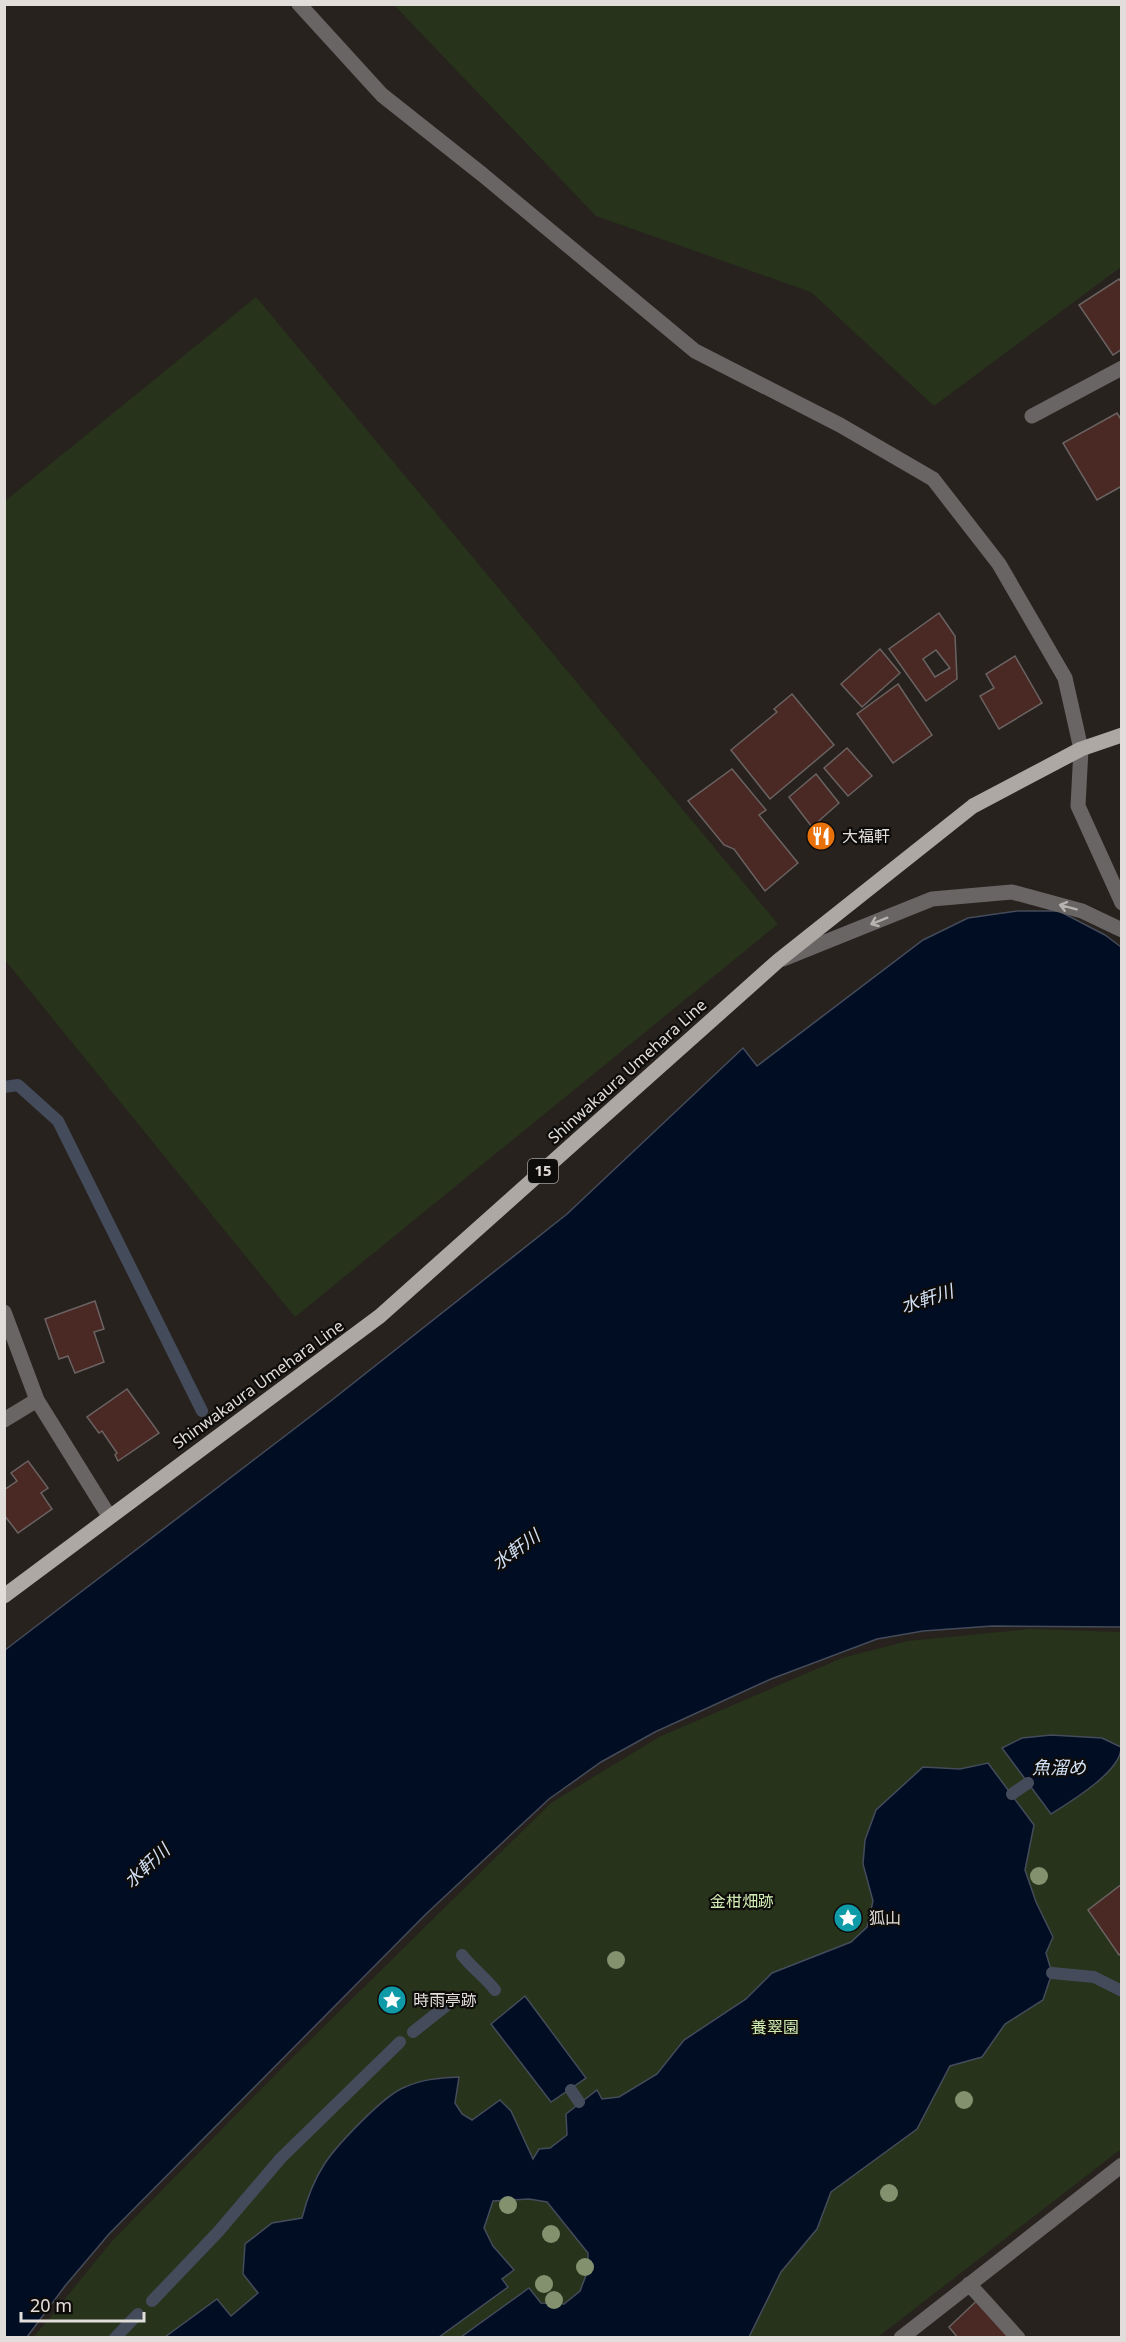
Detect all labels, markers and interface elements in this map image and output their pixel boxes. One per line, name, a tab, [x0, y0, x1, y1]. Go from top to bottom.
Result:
restaurant icon: 大福軒	[805, 820, 837, 852]
place label: 大福軒	[842, 825, 890, 847]
one-way arrow	[1059, 901, 1078, 913]
one-way arrow	[870, 916, 889, 927]
street label: Shinwakaura Umehara Line	[543, 994, 711, 1148]
road number: 15	[528, 1159, 558, 1183]
water label: 水軒川	[897, 1278, 958, 1318]
street label: Shinwakaura Umehara Line	[168, 1314, 348, 1454]
water label: 水軒川	[487, 1522, 546, 1575]
water label: 魚溜め	[1032, 1755, 1087, 1779]
water label: 水軒川	[118, 1837, 176, 1892]
park label: 金柑畑跡	[710, 1890, 774, 1912]
place icon: 狐山	[832, 1902, 864, 1934]
place label: 狐山	[869, 1907, 901, 1929]
place icon: 時雨亭跡	[376, 1984, 408, 2016]
place label: 時雨亭跡	[413, 1989, 477, 2011]
park label: 養翠園	[751, 2016, 799, 2038]
scale bar	[21, 2285, 144, 2323]
text: 20 m	[30, 2293, 72, 2317]

